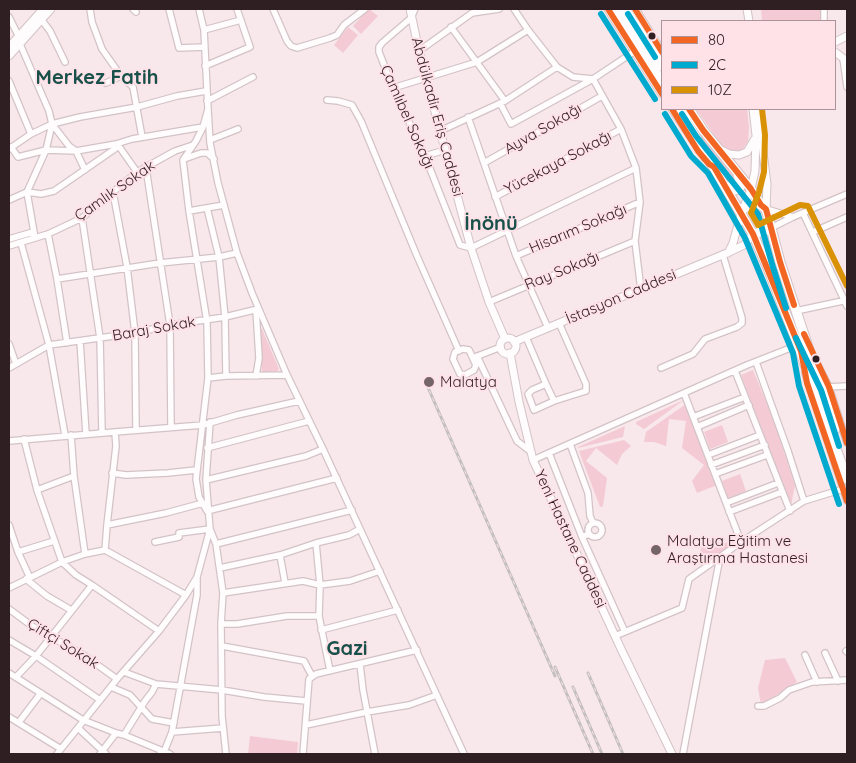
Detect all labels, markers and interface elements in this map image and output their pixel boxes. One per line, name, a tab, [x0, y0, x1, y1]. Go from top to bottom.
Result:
legend	[661, 20, 836, 110]
text: 80	[708, 30, 725, 49]
unlabelled marker	[647, 31, 657, 41]
street label: Abdülkadir Eriş Caddesi	[407, 36, 467, 198]
text: 2C	[708, 55, 726, 74]
street label: Çamlıbel Sokağı	[376, 62, 438, 172]
district label: Merkez Fatih	[36, 66, 158, 90]
text: 10Z	[708, 80, 732, 99]
street label: Ayva Sokağı	[501, 100, 585, 158]
street label: Yücekaya Sokağı	[501, 127, 615, 199]
street label: Çamlık Sokak	[71, 157, 159, 225]
street label: Hisarım Sokağı	[527, 200, 629, 258]
district label: İnönü	[464, 212, 518, 236]
street label: Ray Sokağı	[522, 248, 602, 294]
street label: İstasyon Caddesi	[563, 266, 679, 328]
street label: Baraj Sokak	[111, 313, 197, 345]
unlabelled marker	[811, 354, 821, 364]
place label: Malatya	[440, 373, 497, 391]
marker: Malatya	[422, 375, 436, 389]
street label: Yeni Hastane Caddesi	[530, 467, 610, 611]
place label: Malatya Eğitim ve Araştırma Hastanesi	[667, 532, 808, 567]
marker: Malatya Eğitim ve Araştırma Hastanesi	[649, 543, 663, 557]
street label: Çiftçi Sokak	[24, 615, 102, 673]
district label: Gazi	[326, 637, 368, 661]

